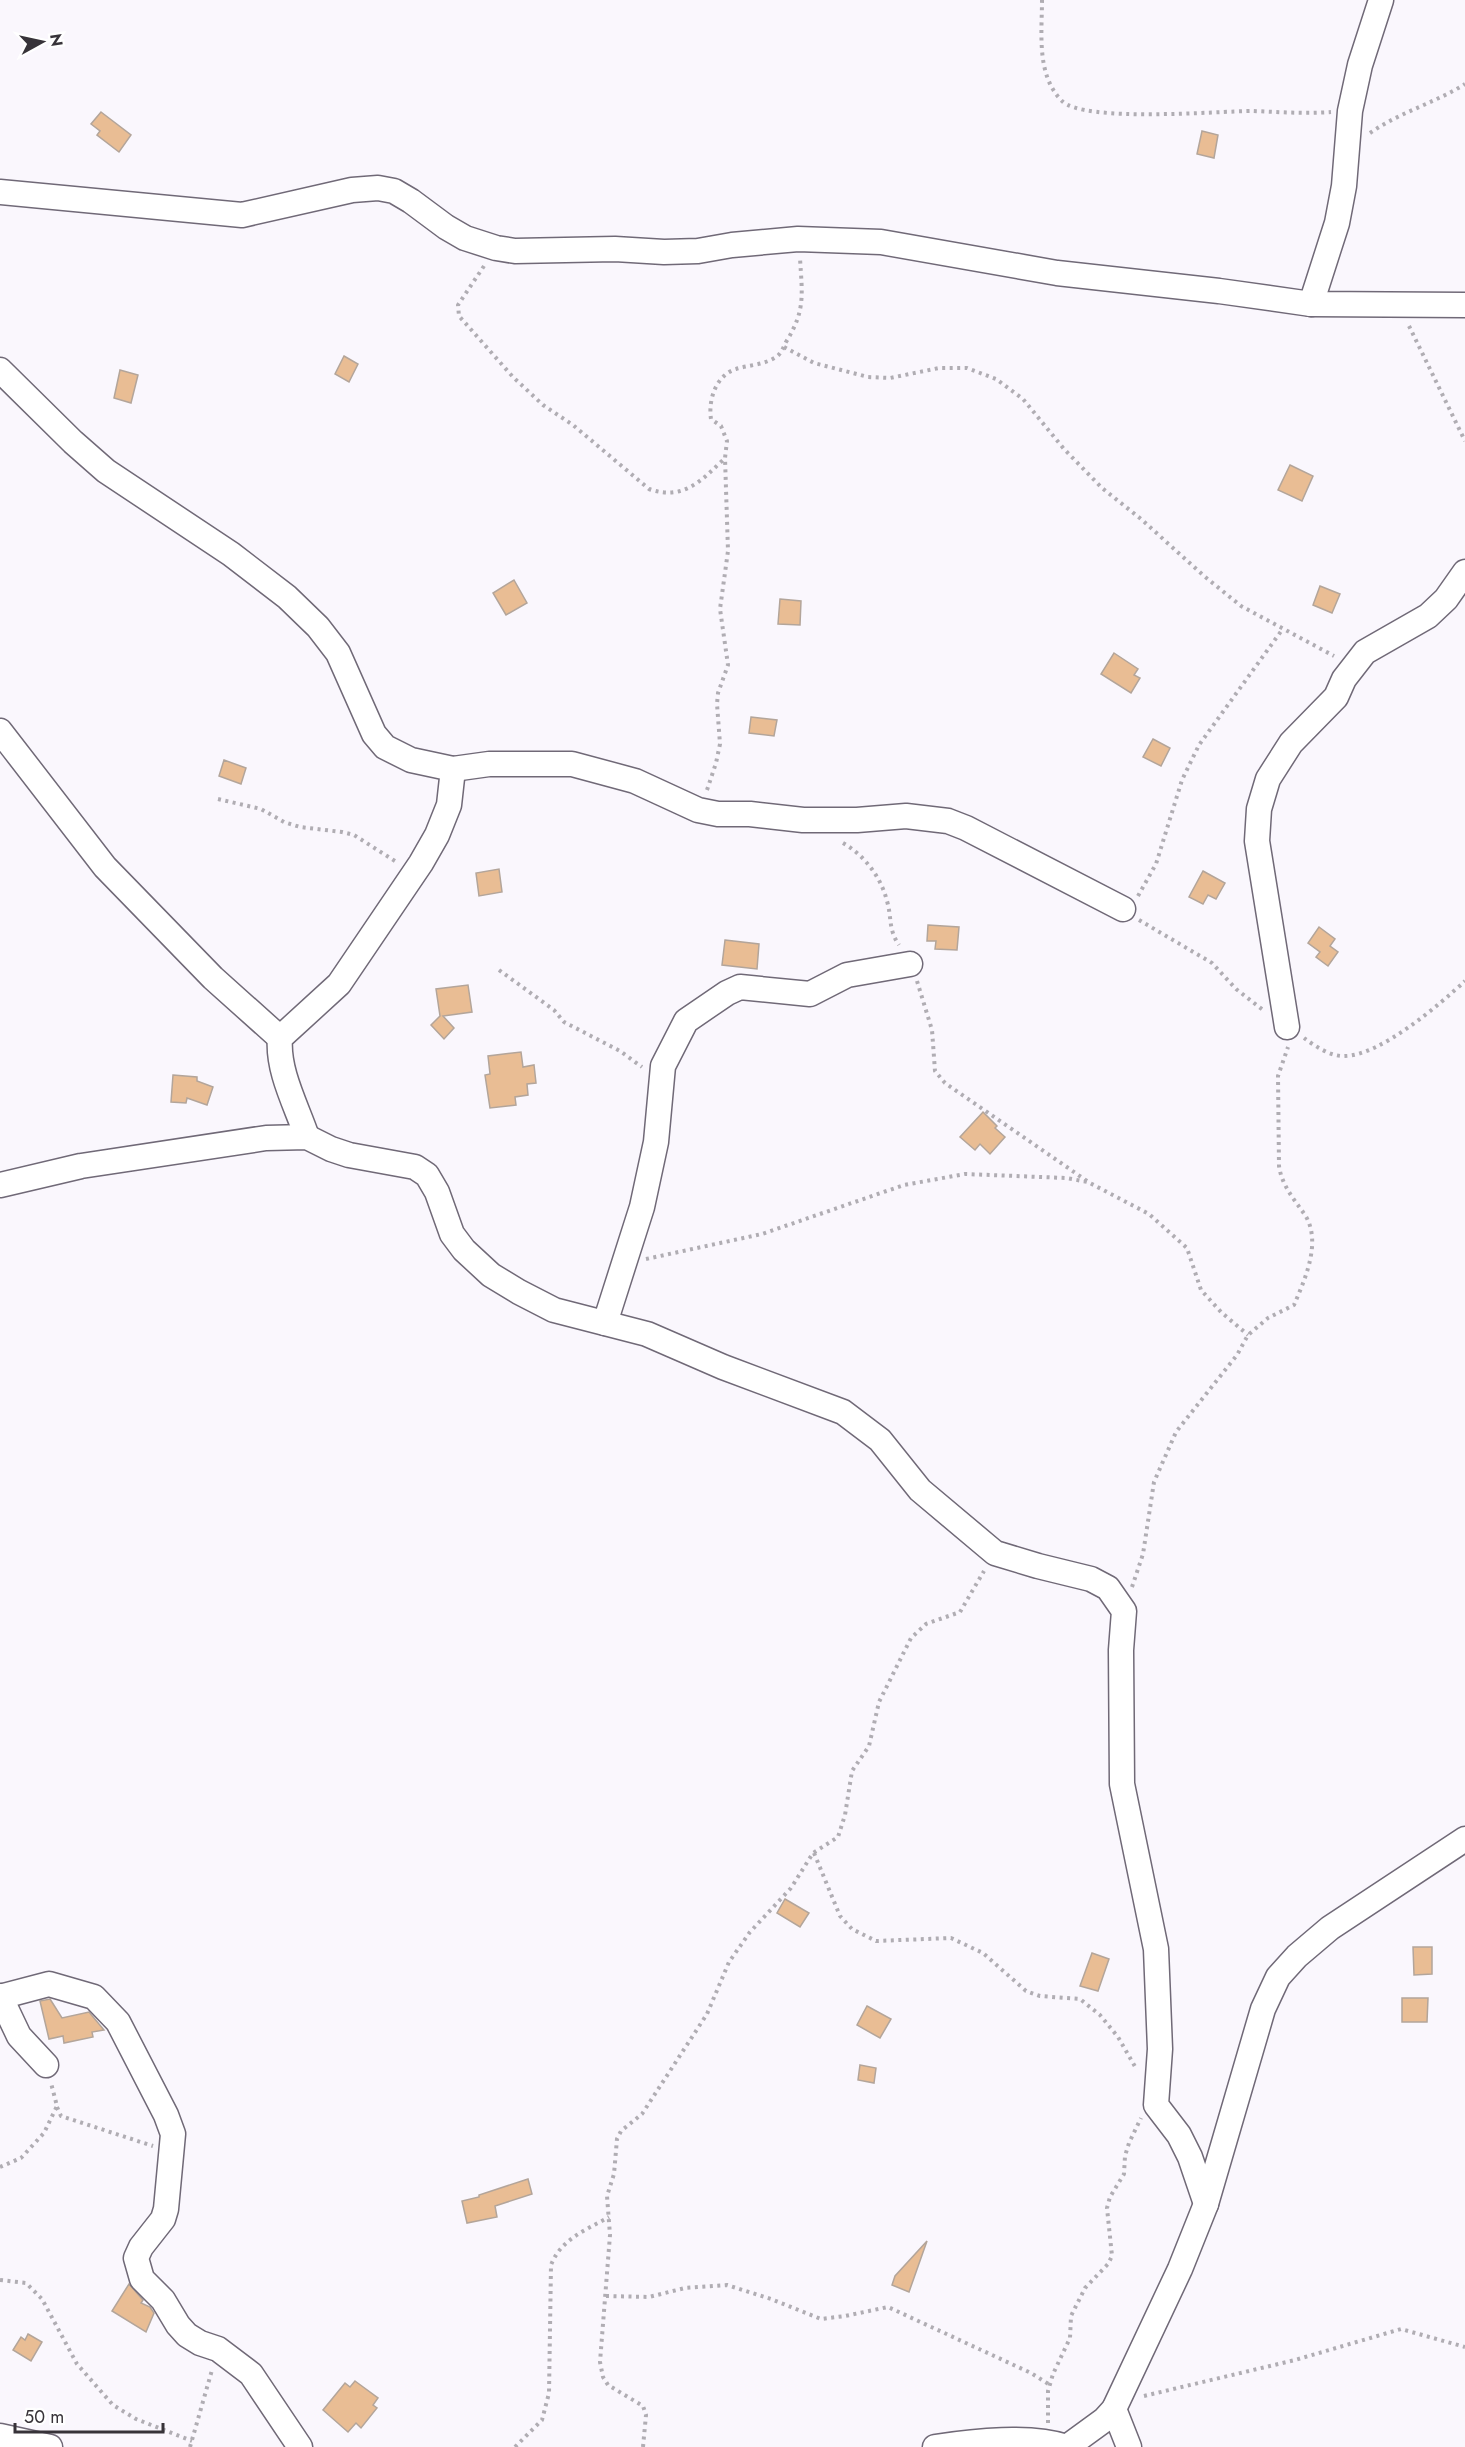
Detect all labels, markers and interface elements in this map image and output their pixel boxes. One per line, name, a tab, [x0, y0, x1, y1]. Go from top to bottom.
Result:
north arrow	[12, 12, 72, 72]
text: N	[44, 32, 69, 48]
scale bar	[15, 2396, 164, 2434]
text: 50 m	[24, 2404, 64, 2430]

